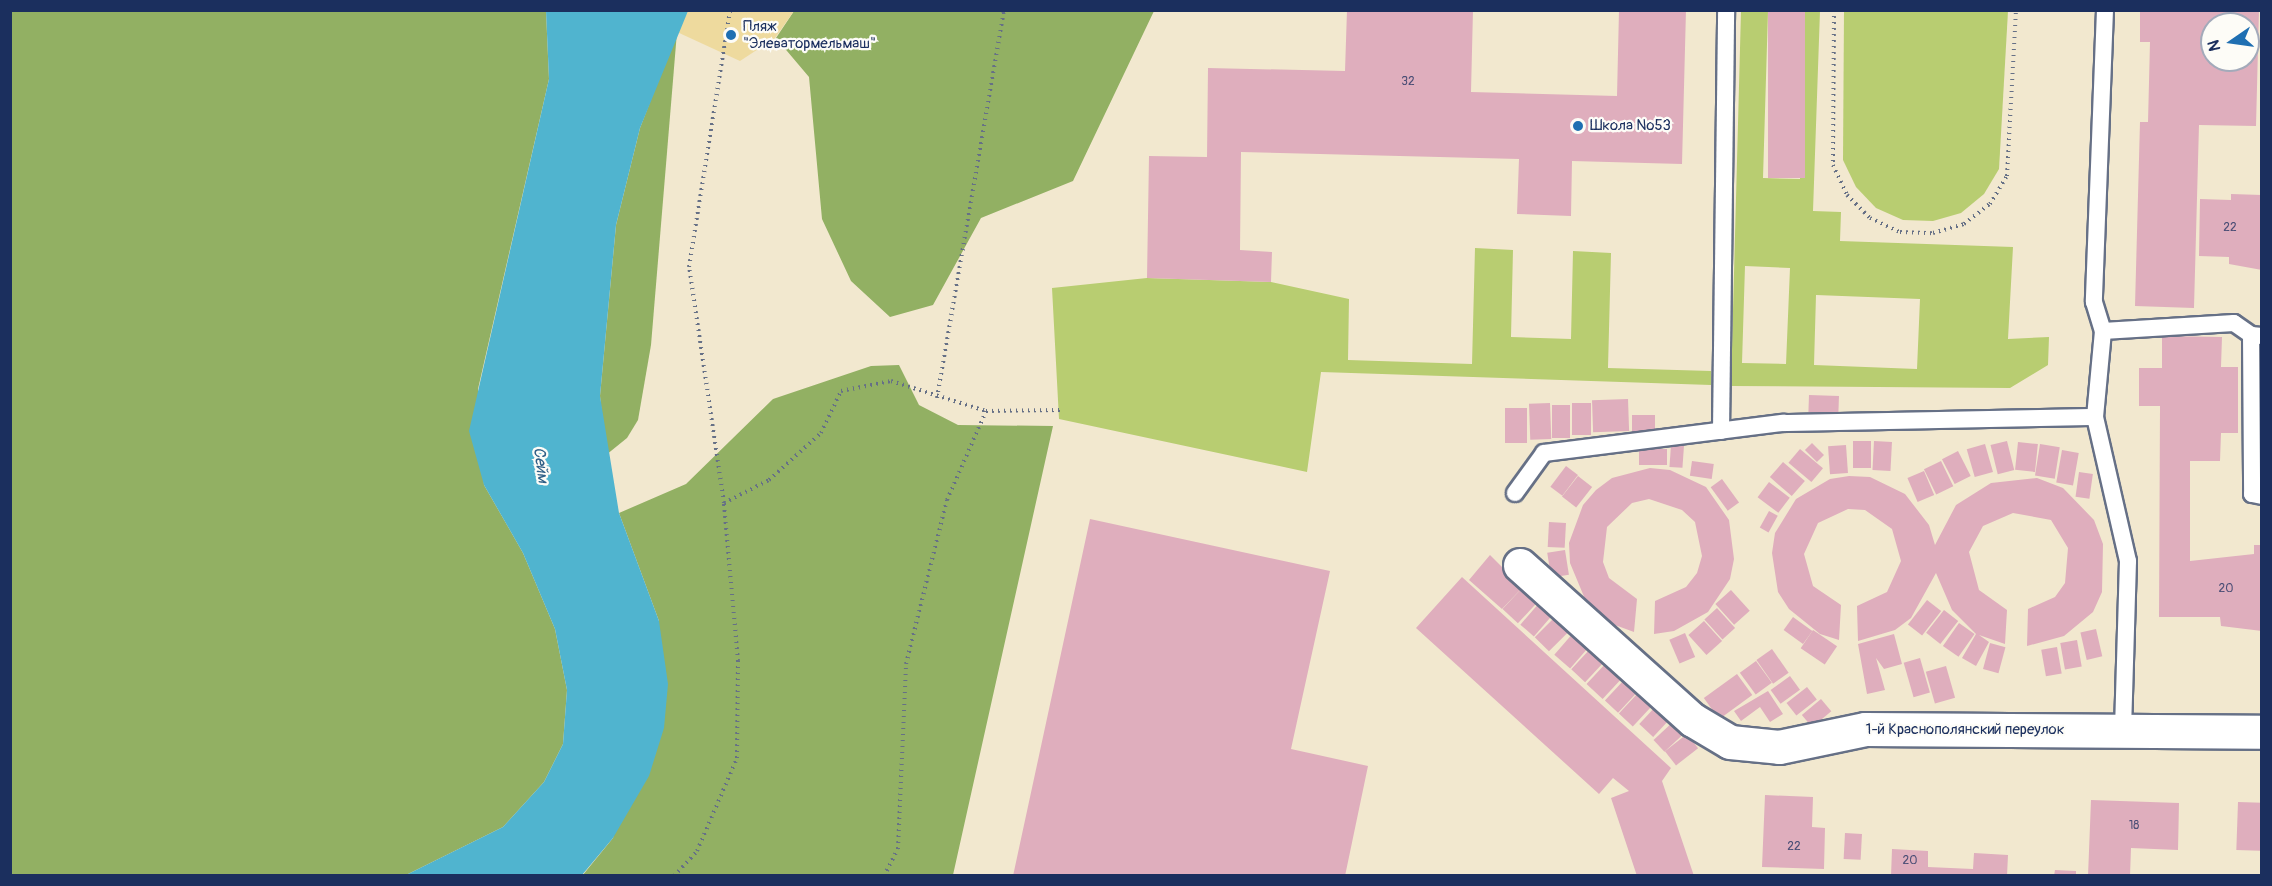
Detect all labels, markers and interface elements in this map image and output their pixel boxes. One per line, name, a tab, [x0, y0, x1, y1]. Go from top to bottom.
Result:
north arrow	[2200, 12, 2260, 72]
place label: Пляж "Элеватормельмаш"	[743, 17, 876, 52]
marker: Пляж "Элеватормельмаш"	[724, 28, 738, 42]
text: N	[2203, 38, 2225, 53]
house number: 32	[1401, 75, 1415, 89]
place label: Школа №53	[1590, 117, 1671, 135]
marker: Школа №53	[1571, 119, 1585, 133]
house number: 22	[2223, 221, 2237, 235]
water label: Сейм	[529, 446, 553, 484]
house number: 20	[2219, 582, 2233, 596]
street label: 1-й Краснополянский переулок	[1866, 721, 2064, 739]
house number: 18	[2129, 819, 2139, 833]
house number: 22	[1787, 840, 1801, 854]
house number: 20	[1903, 854, 1917, 868]

